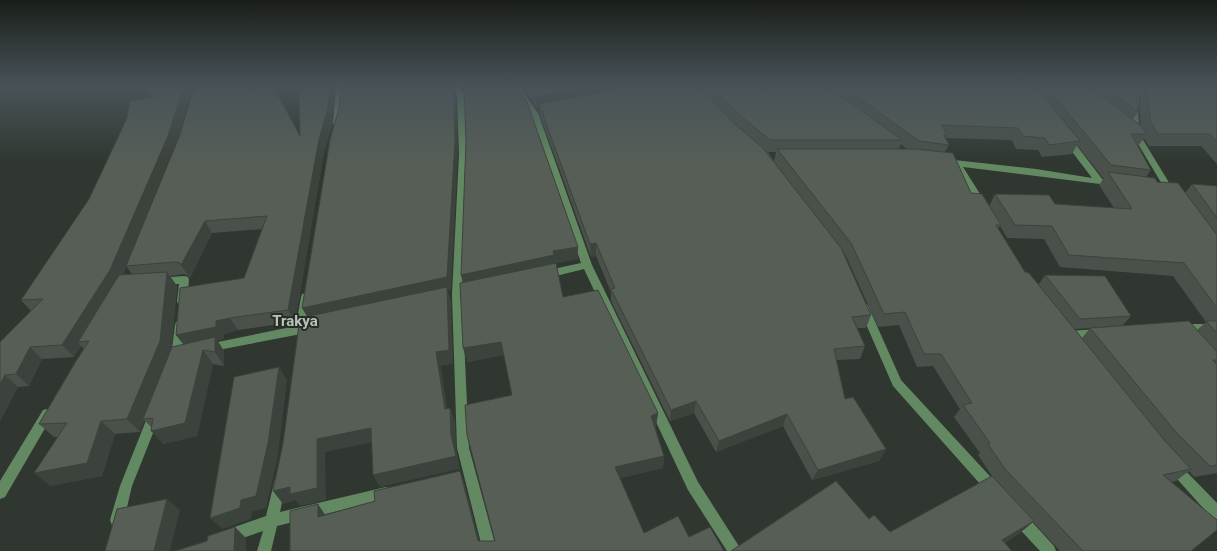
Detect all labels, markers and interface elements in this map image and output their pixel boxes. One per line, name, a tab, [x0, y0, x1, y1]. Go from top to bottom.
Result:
district label: Trakya	[272, 312, 318, 330]

